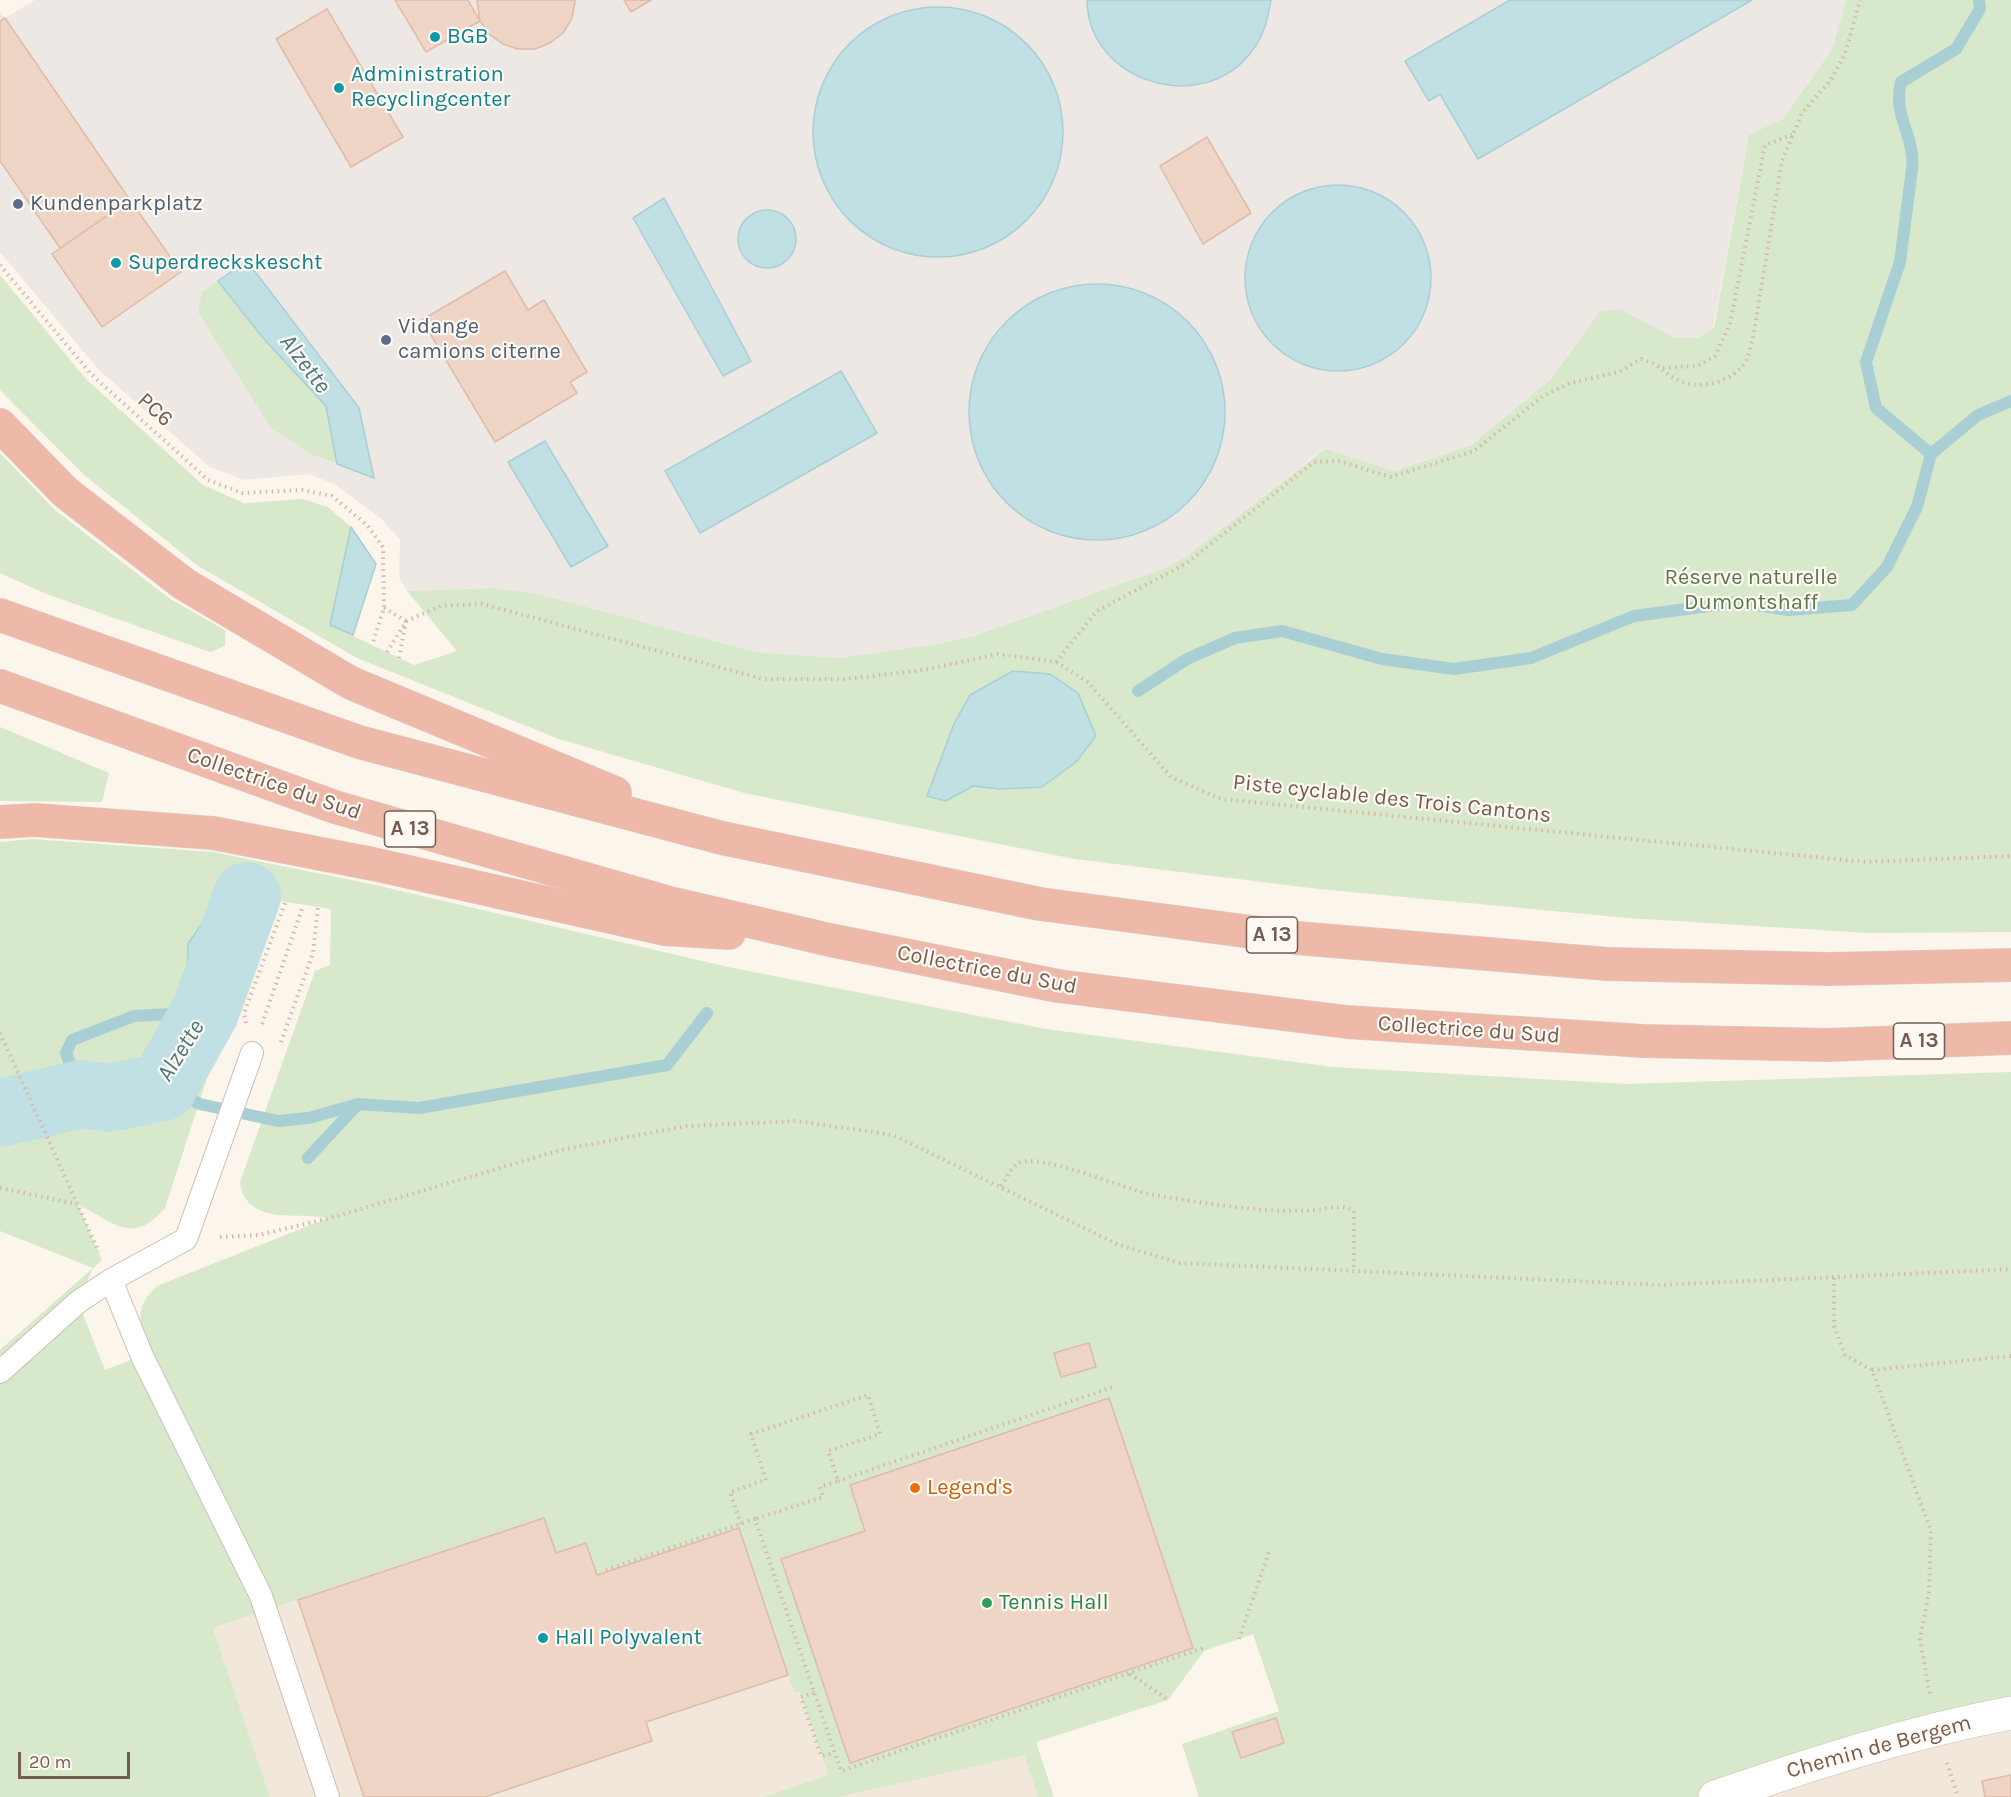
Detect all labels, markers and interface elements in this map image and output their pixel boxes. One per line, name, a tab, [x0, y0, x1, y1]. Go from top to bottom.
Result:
place label: BGB	[447, 24, 489, 50]
marker: BGB	[428, 30, 442, 44]
place label: Administration Recyclingcenter	[351, 62, 511, 113]
marker: Administration Recyclingcenter	[332, 81, 346, 95]
place label: Kundenparkplatz	[30, 191, 203, 217]
marker: Kundenparkplatz	[11, 197, 25, 211]
place label: Superdreckskescht	[128, 250, 322, 276]
marker: Superdreckskescht	[109, 256, 123, 270]
place label: Vidange camions citerne	[398, 314, 561, 366]
water label: Alzette	[273, 329, 337, 399]
marker: Vidange camions citerne	[379, 333, 393, 347]
street label: PC6	[132, 387, 178, 433]
park label: Réserve naturelle Dumontshaff	[1664, 565, 1838, 616]
street label: Collectrice du Sud	[183, 742, 365, 826]
street label: Piste cyclable des Trois Cantons	[1232, 769, 1552, 829]
road number: A 13	[384, 811, 436, 847]
road number: A 13	[1246, 917, 1298, 953]
street label: Collectrice du Sud	[895, 940, 1079, 1000]
street label: Collectrice du Sud	[1377, 1010, 1561, 1050]
water label: Alzette	[151, 1015, 211, 1087]
road number: A 13	[1894, 1023, 1944, 1059]
place label: Legend's	[927, 1475, 1013, 1501]
marker: Legend's	[908, 1481, 922, 1495]
place label: Tennis Hall	[999, 1590, 1109, 1616]
marker: Tennis Hall	[980, 1596, 994, 1610]
place label: Hall Polyvalent	[555, 1625, 702, 1651]
marker: Hall Polyvalent	[536, 1631, 550, 1645]
street label: Chemin de Bergem	[1784, 1710, 1974, 1784]
scale bar	[21, 1740, 134, 1778]
text: 20 m	[29, 1751, 71, 1773]

